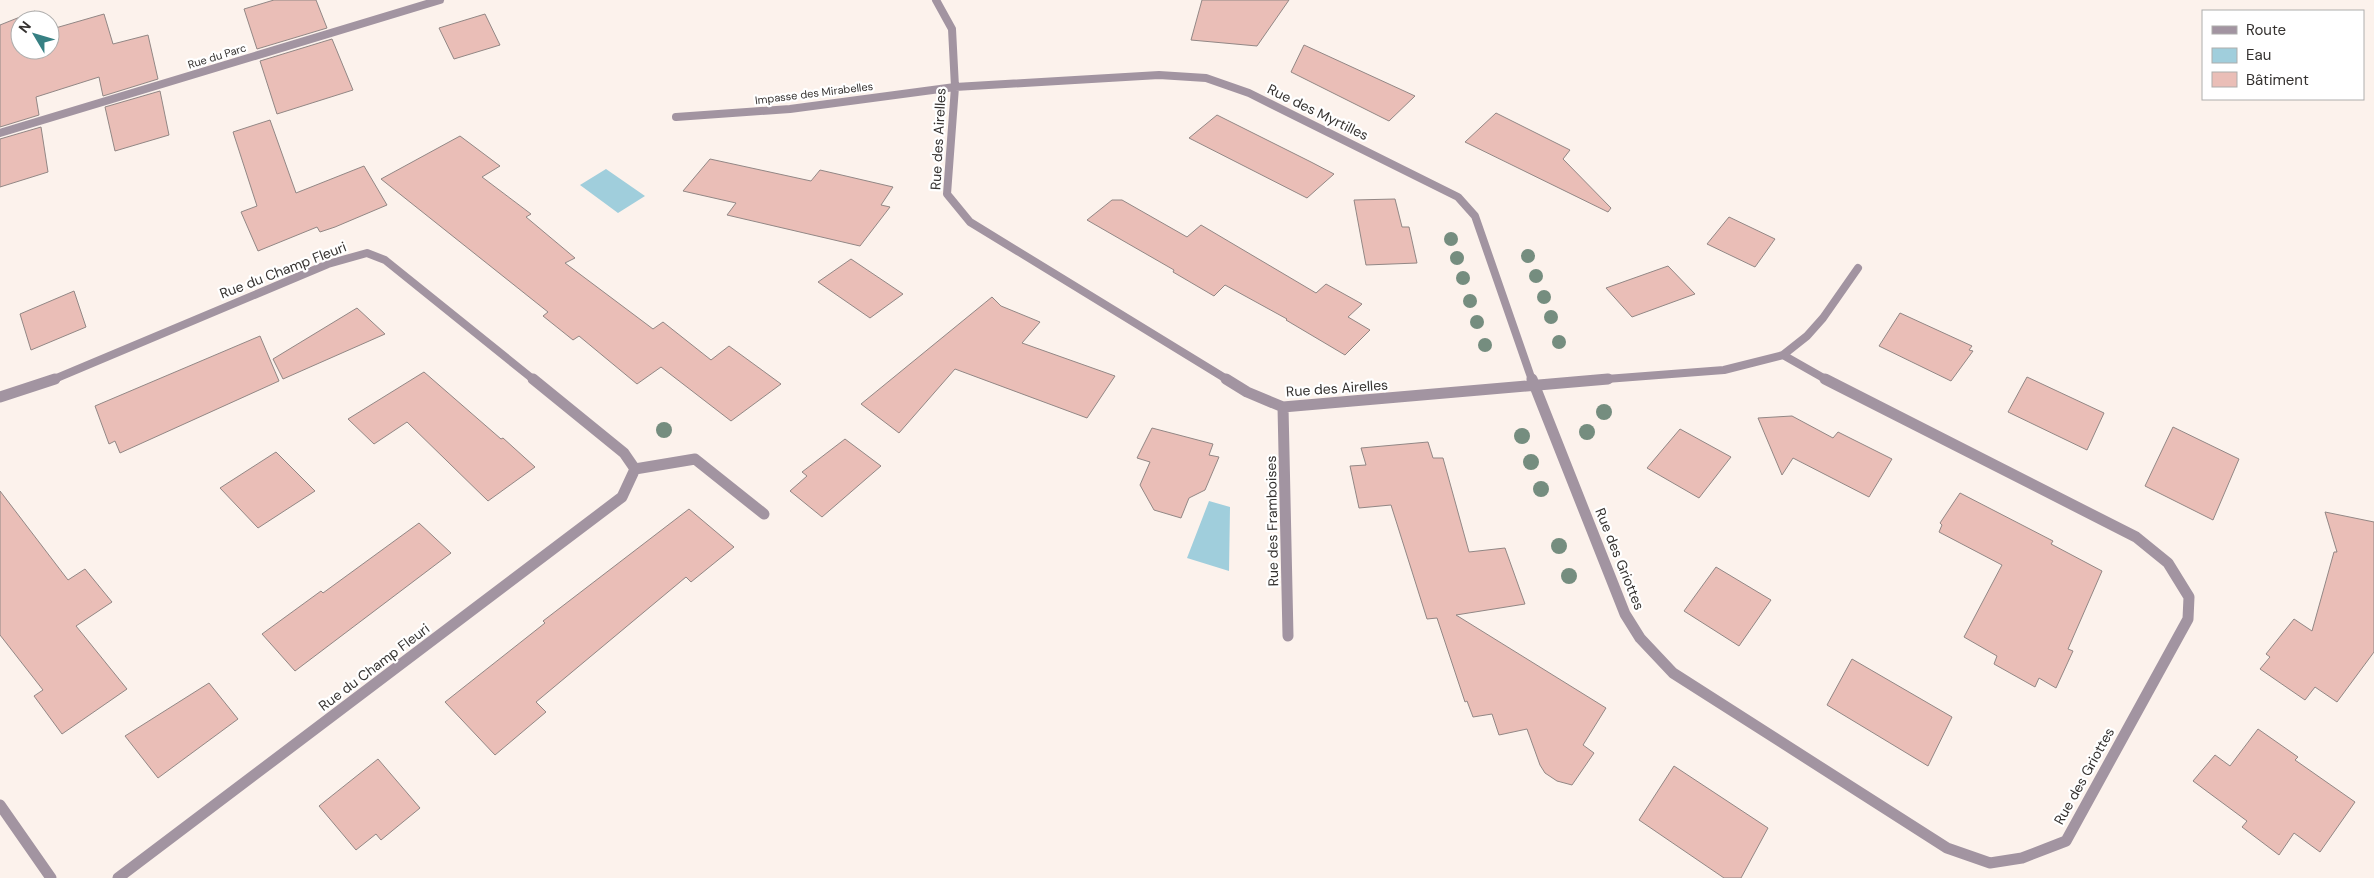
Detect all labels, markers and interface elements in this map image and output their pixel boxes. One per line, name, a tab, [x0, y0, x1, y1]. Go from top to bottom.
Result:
north arrow	[10, 10, 60, 60]
legend	[2202, 10, 2364, 100]
text: N	[15, 17, 35, 37]
text: Route	[2246, 20, 2286, 40]
street label: Rue du Parc	[186, 40, 248, 72]
text: Eau	[2246, 45, 2271, 65]
text: Bâtiment	[2246, 70, 2309, 90]
street label: Impasse des Mirabelles	[754, 79, 874, 107]
street label: Rue des Myrtilles	[1264, 80, 1372, 144]
street label: Rue des Airelles	[926, 87, 950, 191]
street label: Rue du Champ Fleuri	[217, 238, 349, 302]
street label: Rue des Airelles	[1285, 375, 1389, 401]
street label: Rue des Framboises	[1262, 456, 1282, 586]
street label: Rue des Griottes	[1591, 505, 1649, 613]
street label: Rue du Champ Fleuri	[315, 619, 433, 715]
street label: Rue des Griottes	[2050, 724, 2118, 828]

